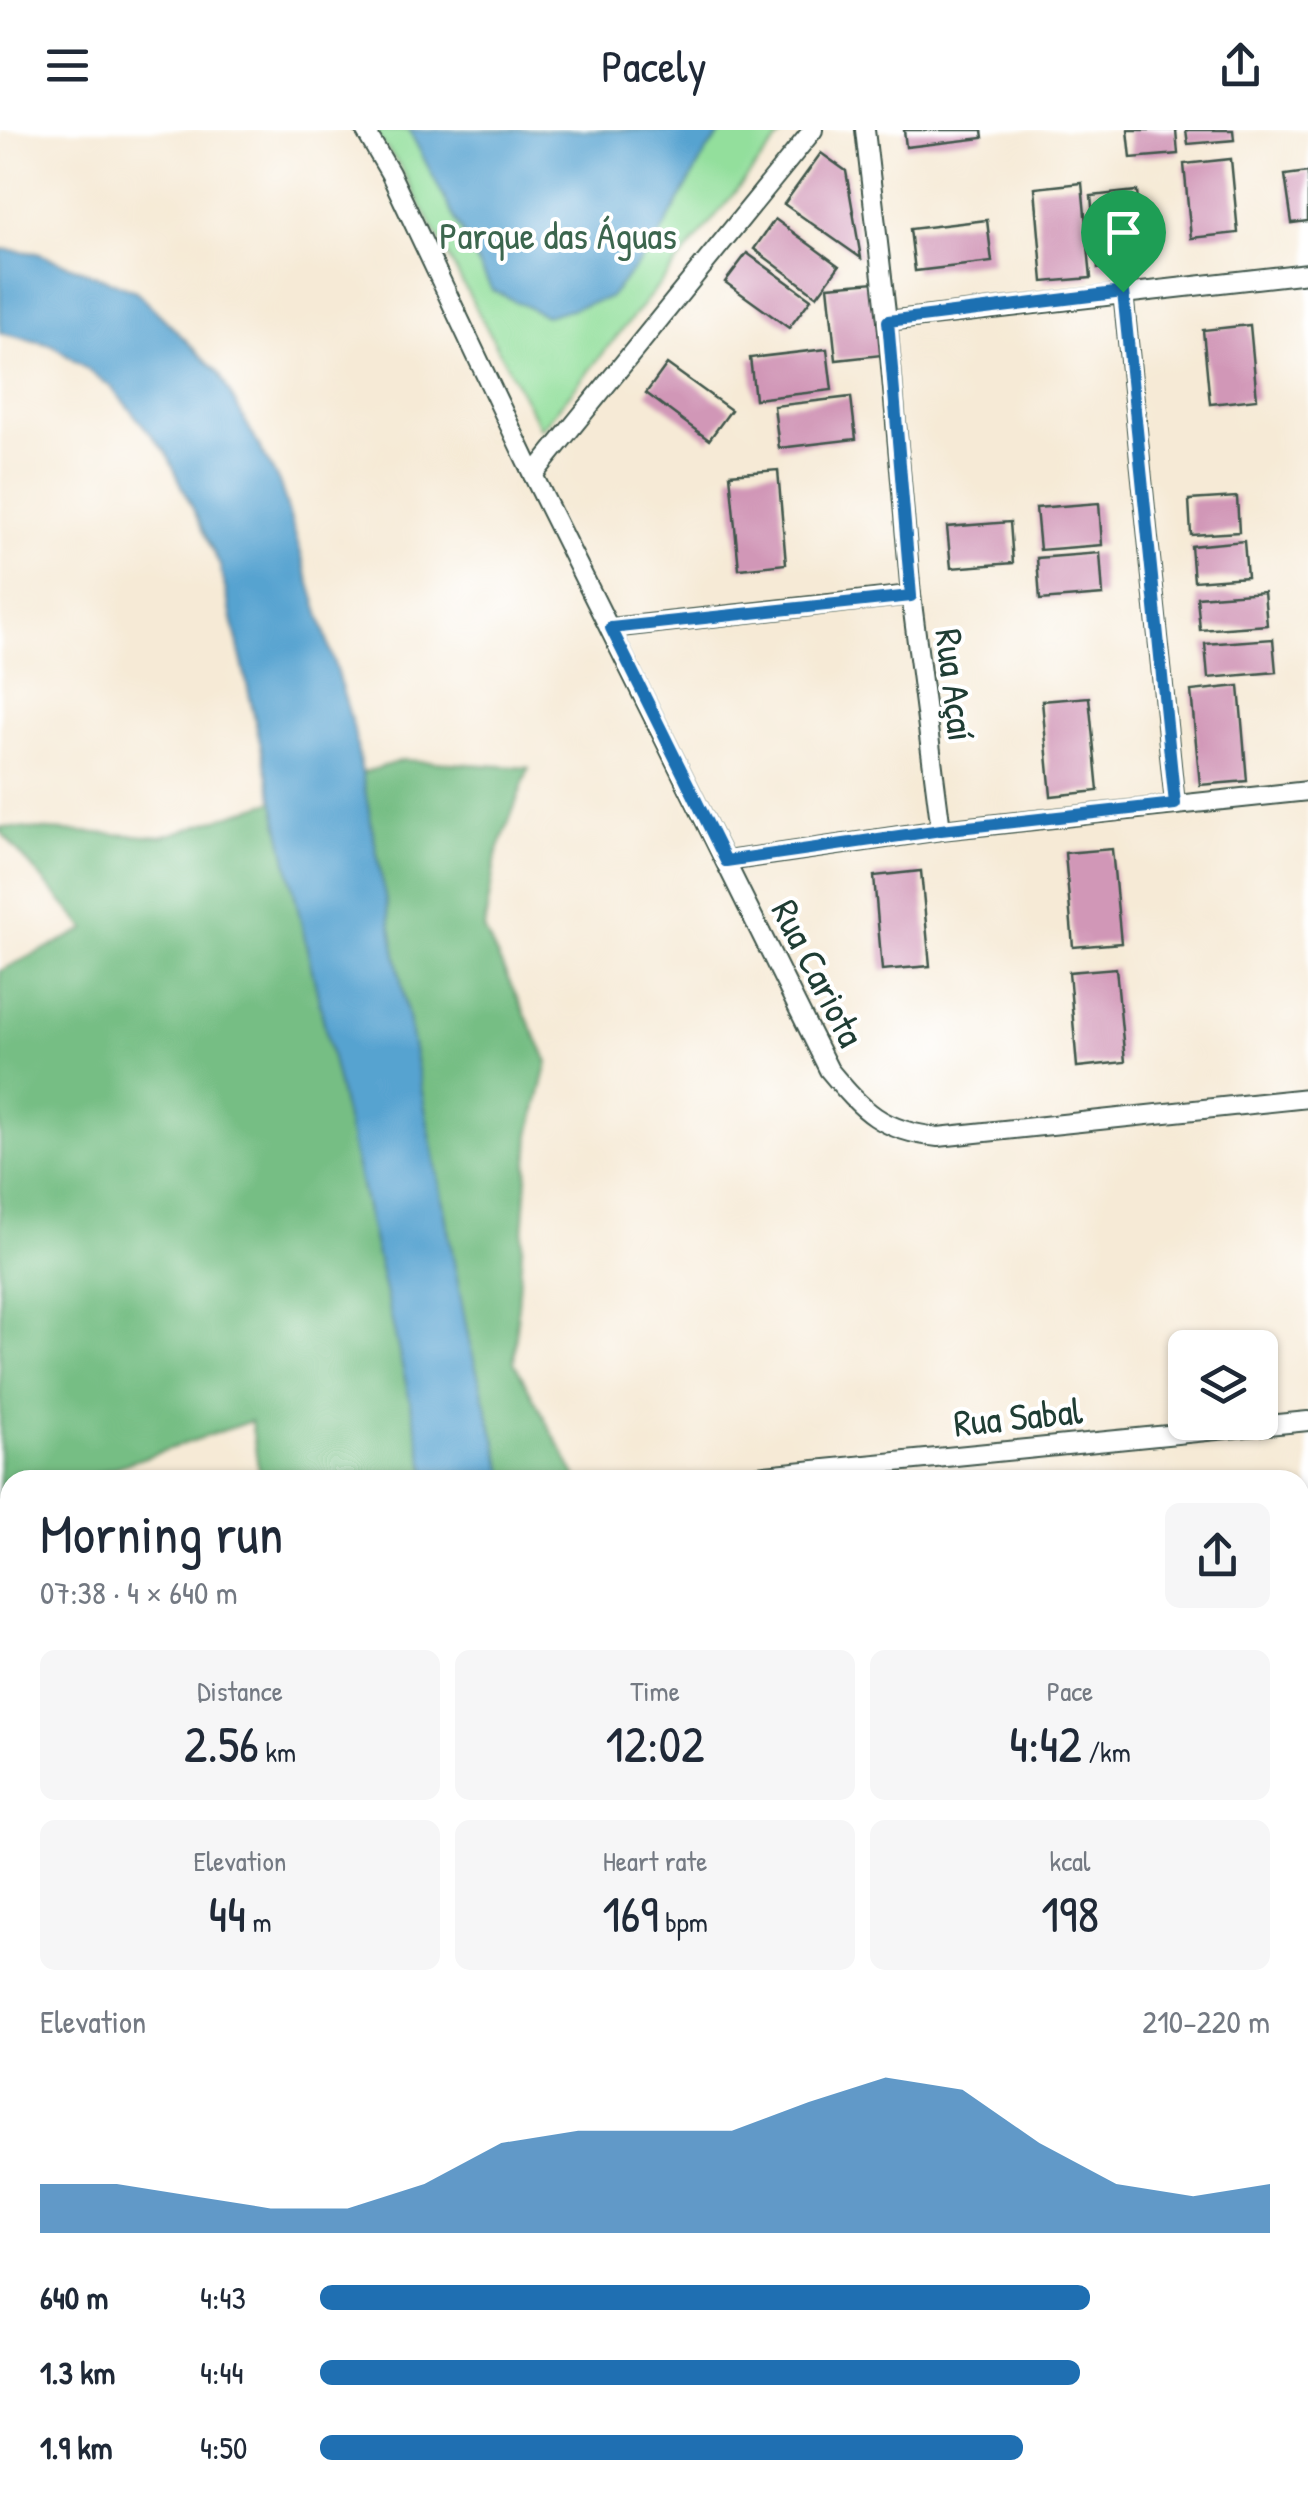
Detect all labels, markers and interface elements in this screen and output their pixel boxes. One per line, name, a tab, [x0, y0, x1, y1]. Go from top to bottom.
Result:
text: Pacely	[601, 35, 707, 96]
icon: menu	[40, 38, 95, 93]
icon: share	[1213, 38, 1268, 93]
pin	[1081, 190, 1166, 293]
icon: arrive	[1096, 205, 1151, 260]
park label: Parque das Águas	[439, 209, 677, 261]
street label: Rua Açaí	[923, 626, 989, 744]
street label: Rua Cariota	[760, 890, 878, 1055]
map controls	[1168, 1330, 1278, 1440]
button: layers	[1168, 1330, 1278, 1440]
street label: Rua Sabal	[951, 1383, 1086, 1449]
text: Morning run	[40, 1496, 283, 1570]
button: share	[1165, 1503, 1270, 1608]
text: 07:38 · 4 × 640 m	[40, 1571, 238, 1614]
text: Distance	[197, 1672, 283, 1710]
text: Time	[630, 1672, 680, 1710]
text: Pace	[1047, 1672, 1093, 1710]
text: 2.56	[184, 1710, 259, 1778]
text: 12:02	[606, 1710, 704, 1778]
text: 4:42	[1009, 1710, 1082, 1778]
text: km	[259, 1733, 296, 1771]
text: /km	[1082, 1733, 1131, 1771]
text: Elevation	[194, 1842, 287, 1880]
text: Heart rate	[603, 1842, 707, 1880]
text: kcal	[1050, 1842, 1090, 1880]
text: 44	[209, 1880, 246, 1948]
text: 169	[602, 1880, 659, 1948]
text: 198	[1041, 1880, 1099, 1948]
text: m	[246, 1903, 271, 1941]
text: bpm	[659, 1903, 708, 1941]
text: Elevation	[40, 2000, 146, 2043]
text: 210–220 m	[1142, 2000, 1270, 2043]
text: 640 m	[40, 2276, 108, 2319]
text: 4:43	[200, 2276, 246, 2319]
text: 1.3 km	[40, 2351, 115, 2394]
text: 4:44	[200, 2351, 243, 2394]
text: 1.9 km	[40, 2426, 113, 2469]
text: 4:50	[200, 2426, 247, 2469]

